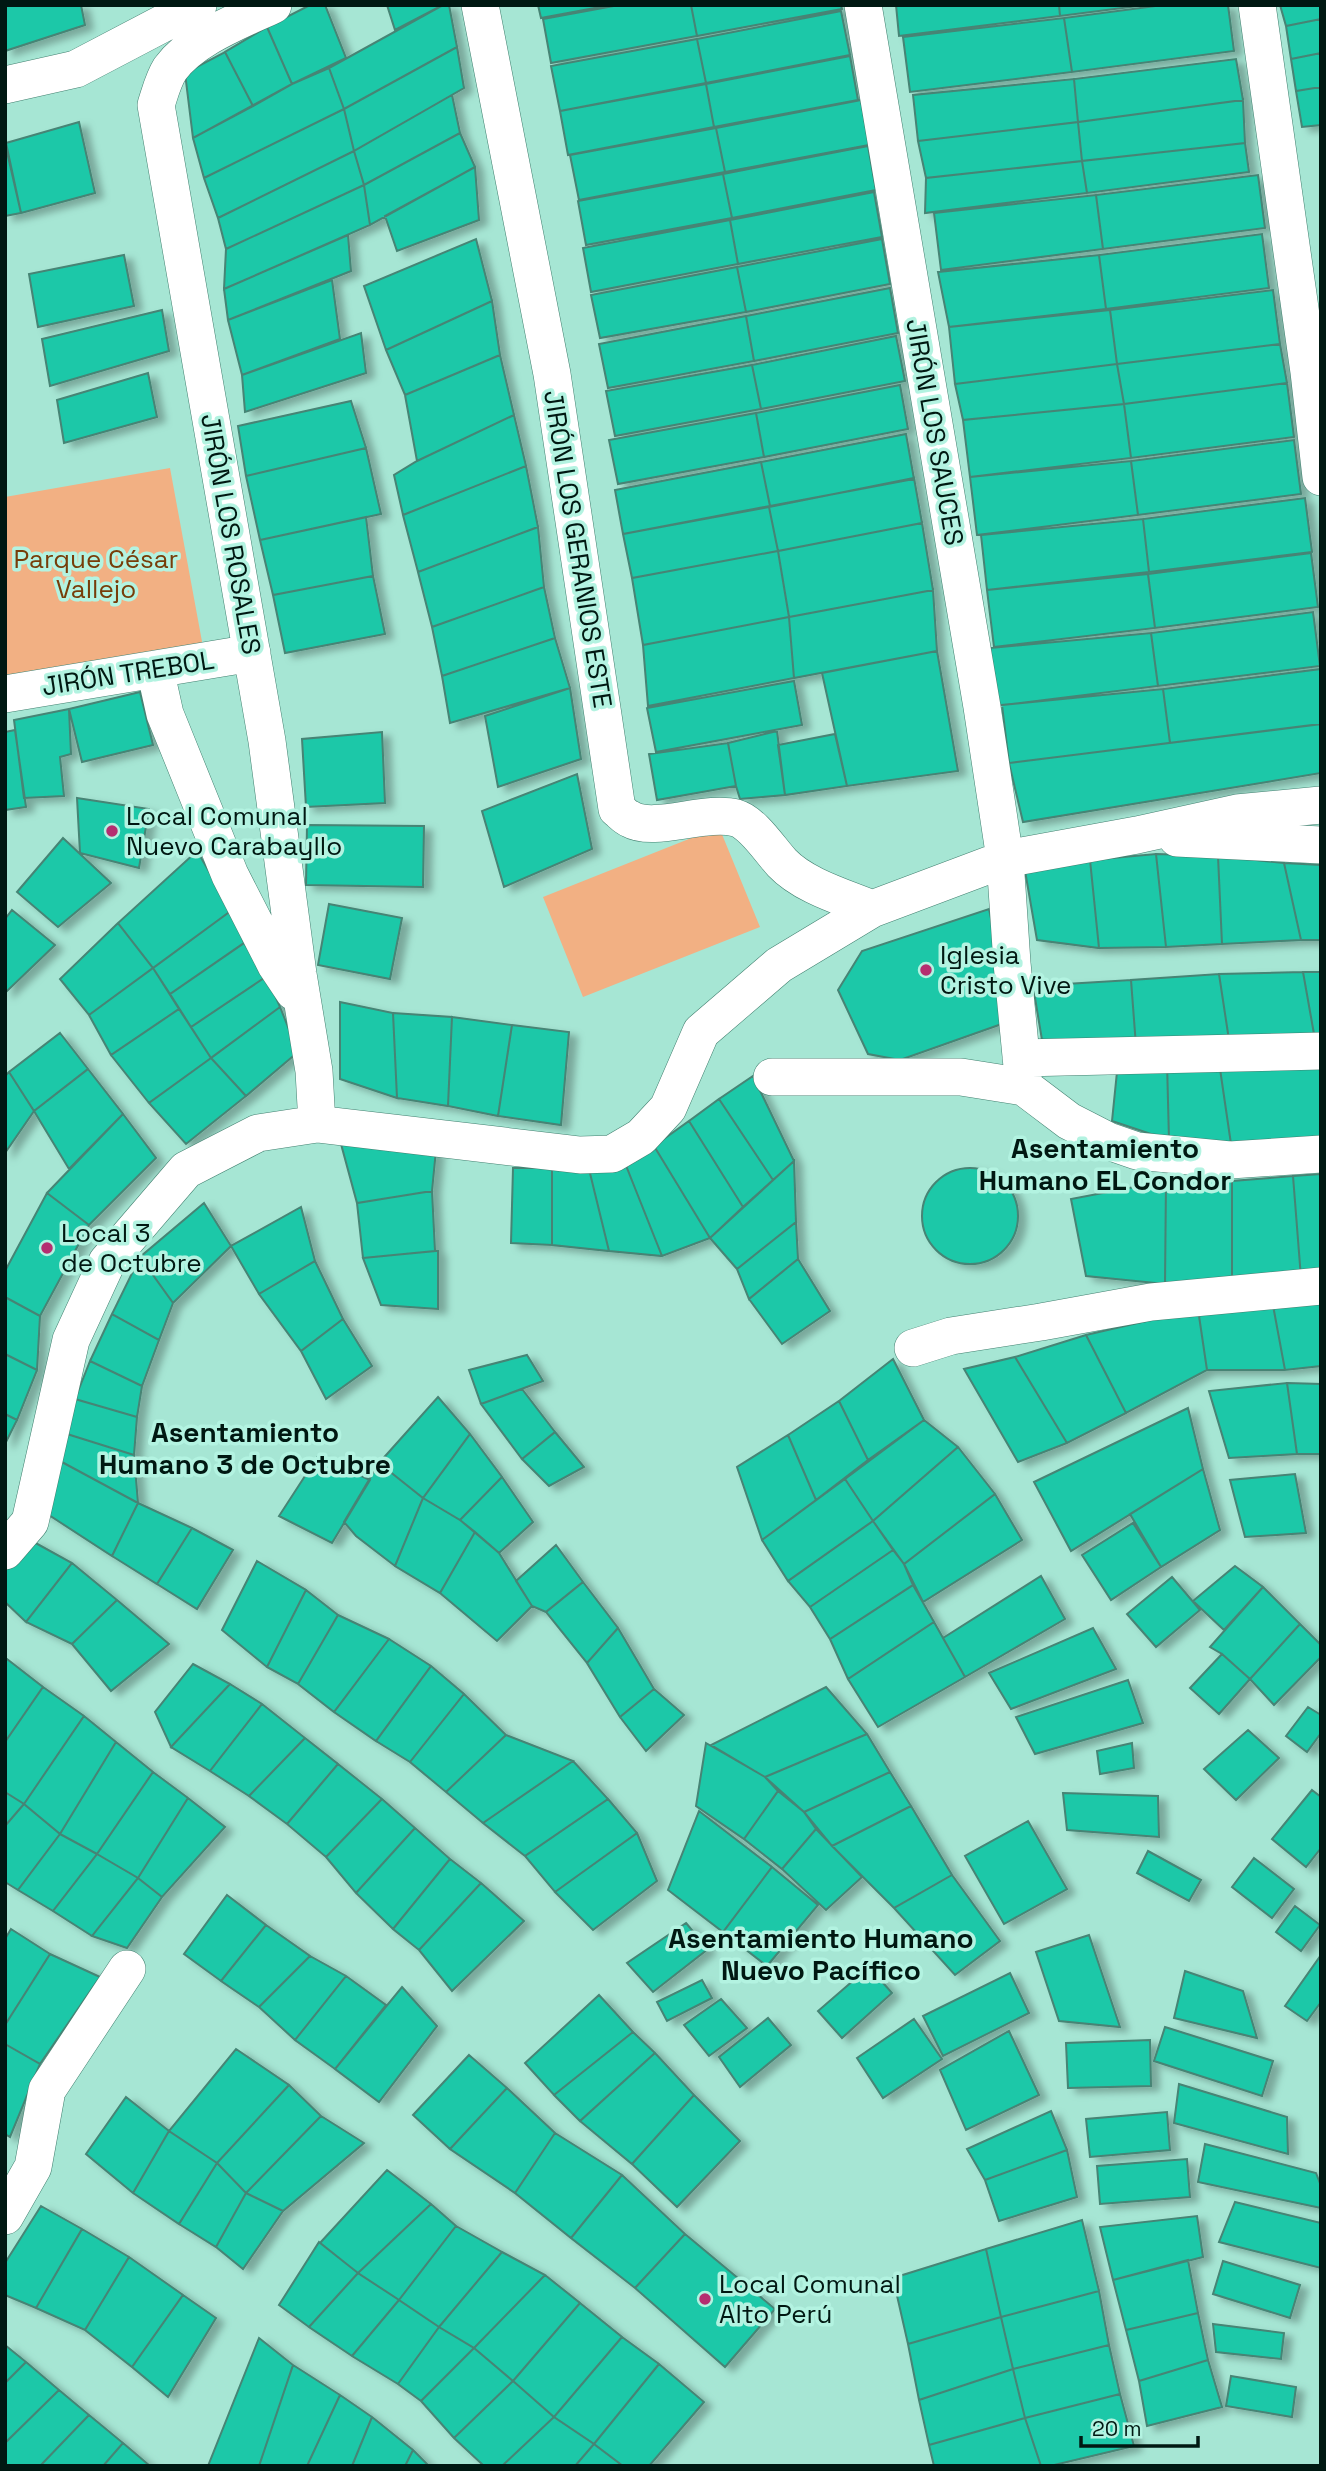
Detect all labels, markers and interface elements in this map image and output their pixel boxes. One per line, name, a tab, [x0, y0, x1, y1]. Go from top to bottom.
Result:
street label: JIRÓN LOS SAUCES	[898, 316, 972, 548]
street label: JIRÓN LOS GERANIOS ESTE	[536, 388, 620, 710]
street label: JIRÓN LOS ROSALES	[193, 411, 269, 657]
park label: Parque César Vallejo	[14, 542, 178, 606]
street label: JIRÓN TREBOL	[39, 643, 217, 703]
place label: Local Comunal Nuevo Carabayllo	[126, 799, 342, 863]
marker: Local Comunal Nuevo Carabayllo	[104, 823, 120, 839]
place label: Iglesia Cristo Vive	[940, 938, 1072, 1002]
marker: Iglesia Cristo Vive	[918, 962, 934, 978]
district label: Asentamiento Humano EL Condor	[979, 1130, 1231, 1198]
place label: Local 3 de Octubre	[61, 1216, 202, 1280]
marker: Local 3 de Octubre	[39, 1240, 55, 1256]
district label: Asentamiento Humano 3 de Octubre	[99, 1414, 391, 1482]
district label: Asentamiento Humano Nuevo Pacífico	[668, 1920, 974, 1988]
place label: Local Comunal Alto Perú	[719, 2267, 901, 2331]
marker: Local Comunal Alto Perú	[697, 2291, 713, 2307]
scale bar	[1081, 2404, 1198, 2448]
text: 20 m	[1092, 2415, 1142, 2442]

